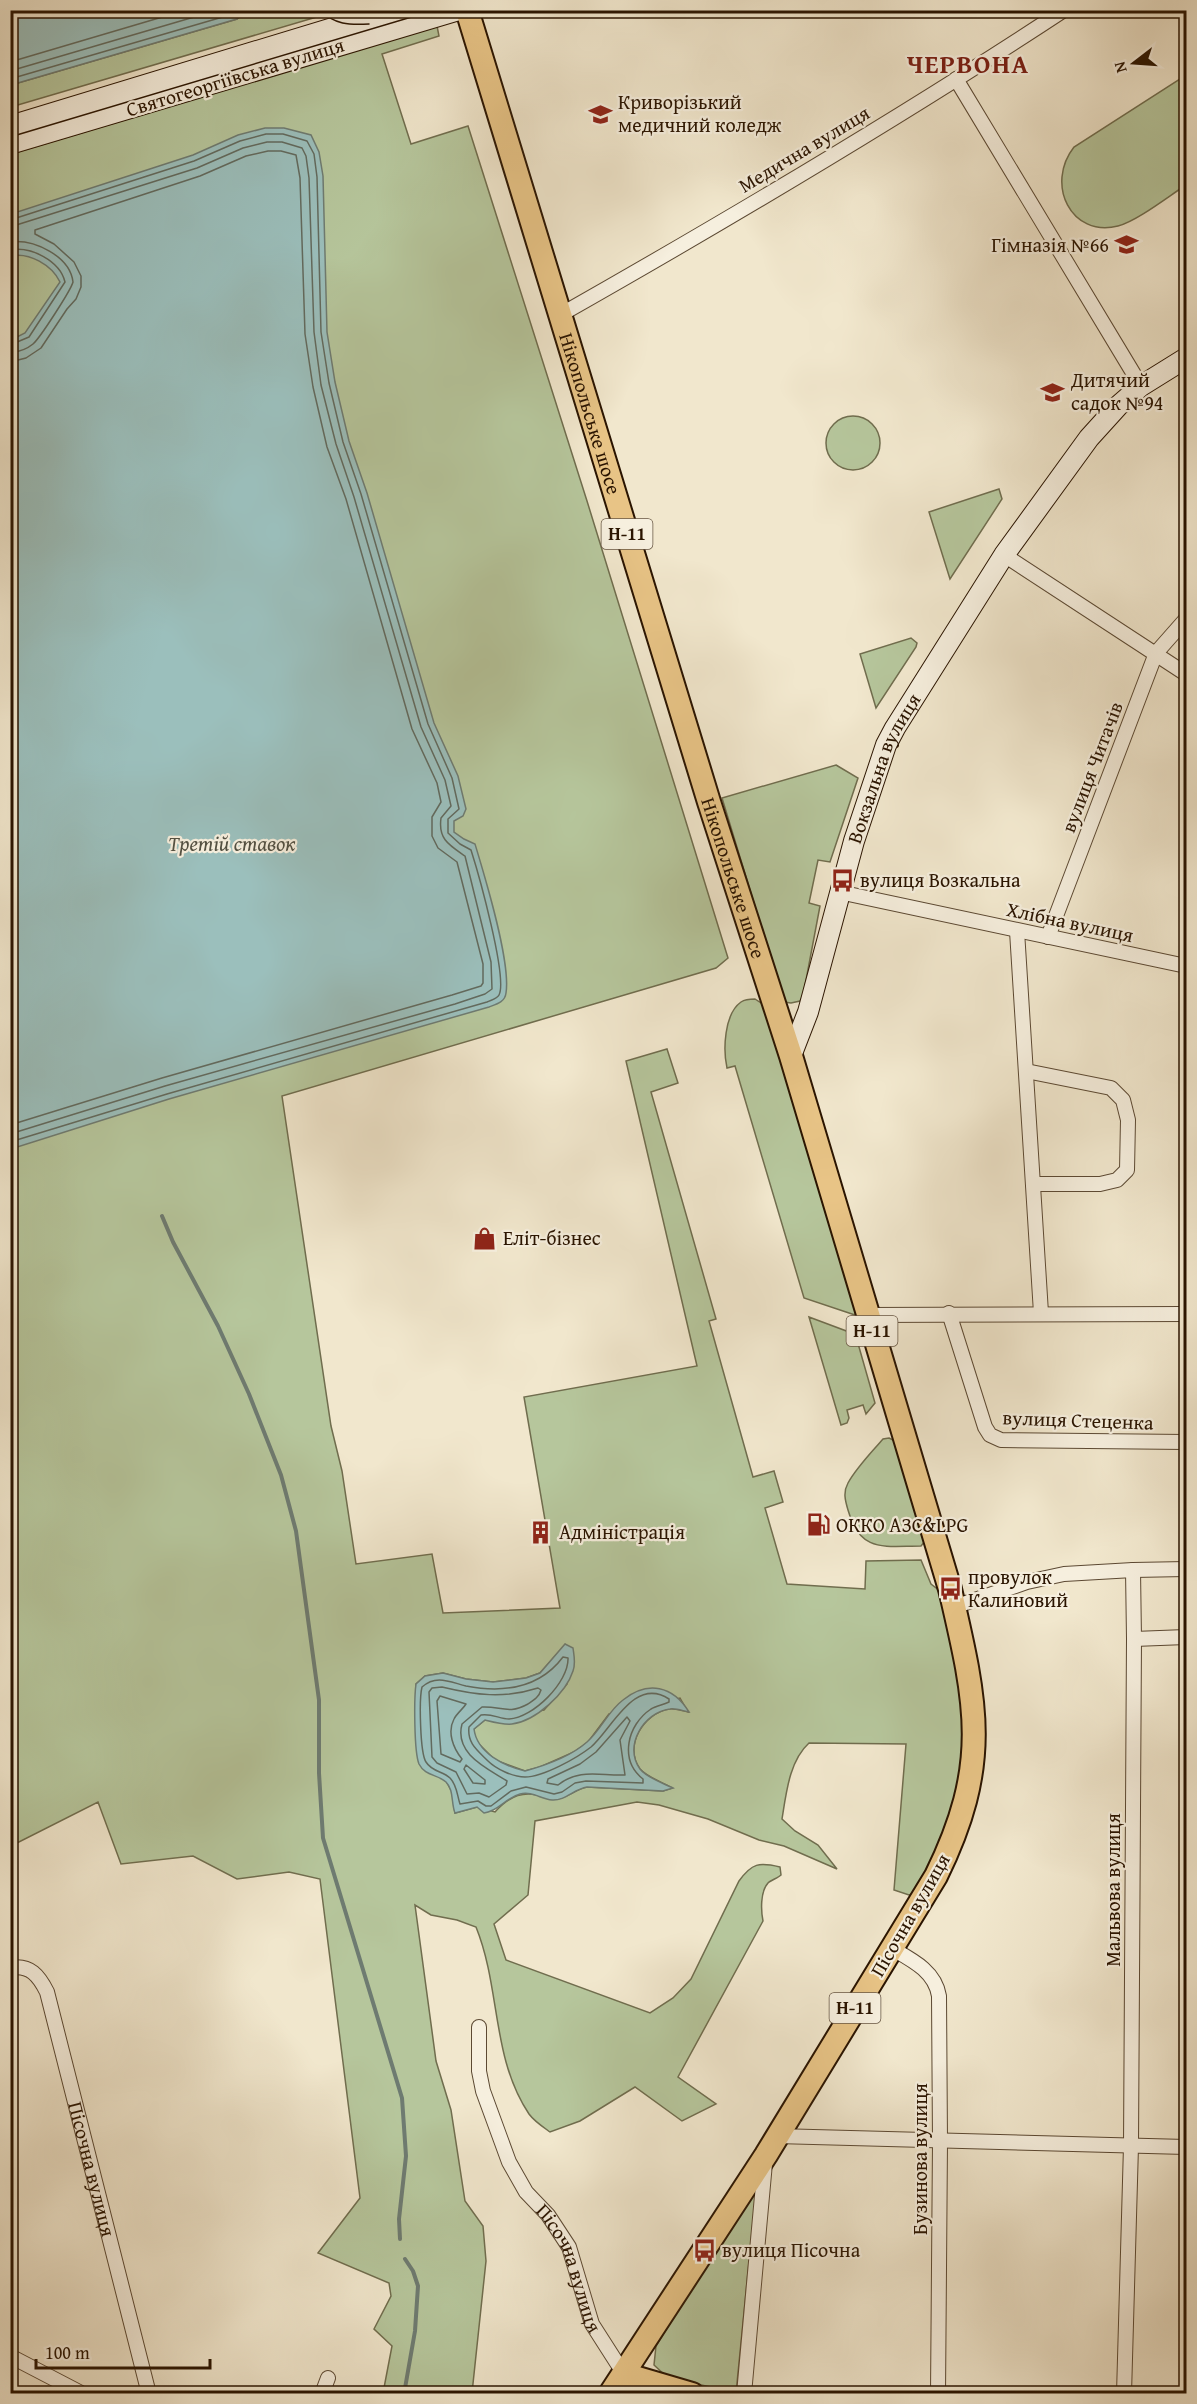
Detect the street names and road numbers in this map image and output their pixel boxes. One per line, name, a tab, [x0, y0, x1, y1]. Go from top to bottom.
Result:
street label: Святогеоргіївська вулиця	[122, 30, 347, 123]
street label: Медична вулиця	[733, 98, 875, 199]
street label: Нікопольське шосе	[552, 329, 629, 498]
road number: Н-11	[602, 519, 652, 549]
street label: Вокзальна вулиця	[839, 687, 927, 847]
street label: вулиця Читачів	[1053, 697, 1130, 836]
street label: Нікопольське шосе	[694, 794, 774, 962]
street label: Хлібна вулиця	[1004, 894, 1136, 949]
road number: Н-11	[846, 1316, 898, 1346]
street label: вулиця Стеценка	[1002, 1402, 1154, 1437]
street label: Мальвова вулиця	[1098, 1813, 1127, 1967]
street label: Пісочна вулиця	[862, 1848, 957, 1982]
road number: Н-11	[830, 1993, 880, 2023]
street label: Бузинова вулиця	[905, 2083, 934, 2235]
street label: Пісочна вулиця	[61, 2098, 123, 2239]
street label: Пісочна вулиця	[530, 2196, 609, 2338]

